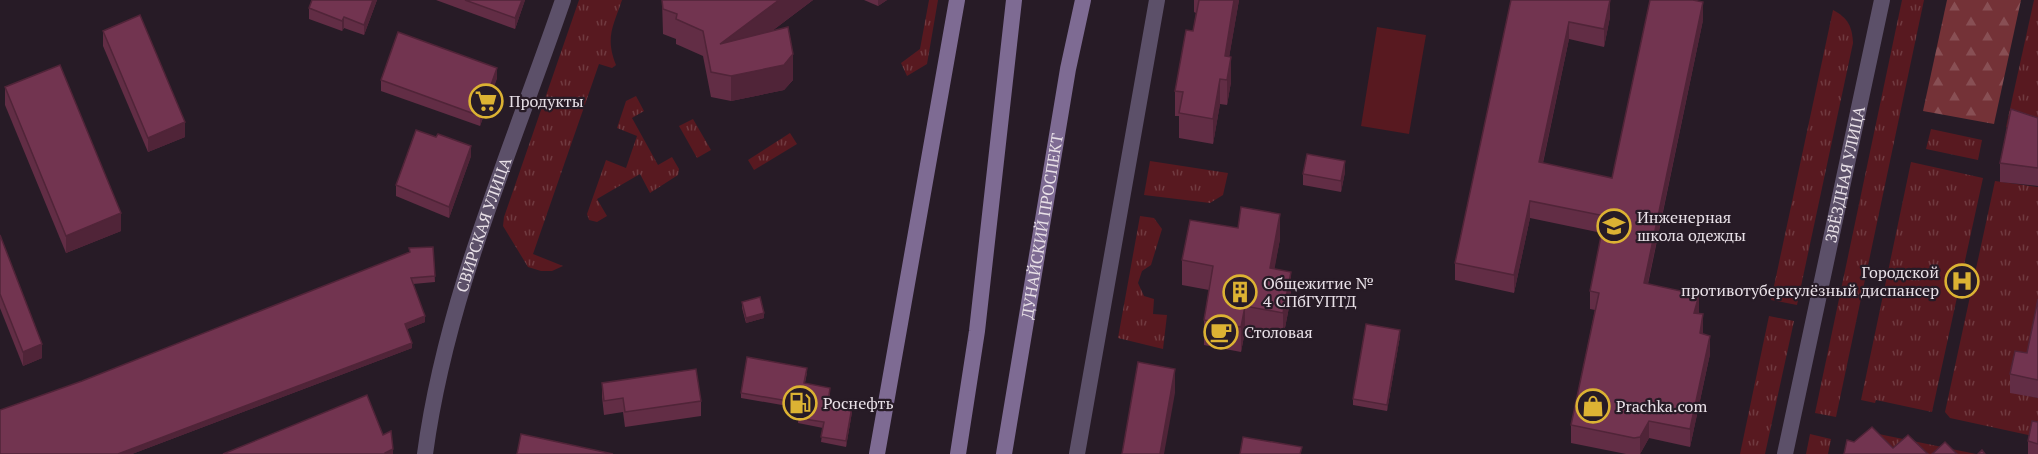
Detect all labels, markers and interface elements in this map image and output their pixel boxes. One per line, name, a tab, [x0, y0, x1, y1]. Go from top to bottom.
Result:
supermarket icon: Продукты	[468, 83, 504, 119]
place label: Продукты	[509, 90, 584, 112]
street label: ЗВЁЗДНАЯ УЛИЦА	[1819, 104, 1870, 245]
street label: ДУНАЙСКИЙ ПРОСПЕКТ	[1016, 132, 1068, 321]
street label: СВИРСКАЯ УЛИЦА	[451, 154, 516, 295]
place label: Инженерная школа одежды	[1637, 206, 1746, 246]
school or university icon: Инженерная школа одежды	[1596, 208, 1632, 244]
place label: Городской противотуберкулёзный диспансер	[1681, 261, 1939, 301]
hospital icon: Городской противотуберкулёзный диспансер	[1944, 263, 1980, 299]
place label: Общежитие № 4 СПбГУПТД	[1263, 272, 1374, 312]
building icon: Общежитие № 4 СПбГУПТД	[1222, 274, 1258, 310]
cafe icon: Столовая	[1203, 314, 1239, 350]
place label: Столовая	[1244, 321, 1313, 343]
fuel station icon: Роснефть	[782, 385, 818, 421]
shop icon: Prachka.com	[1575, 388, 1611, 424]
place label: Роснефть	[823, 392, 894, 414]
place label: Prachka.com	[1616, 395, 1707, 417]

